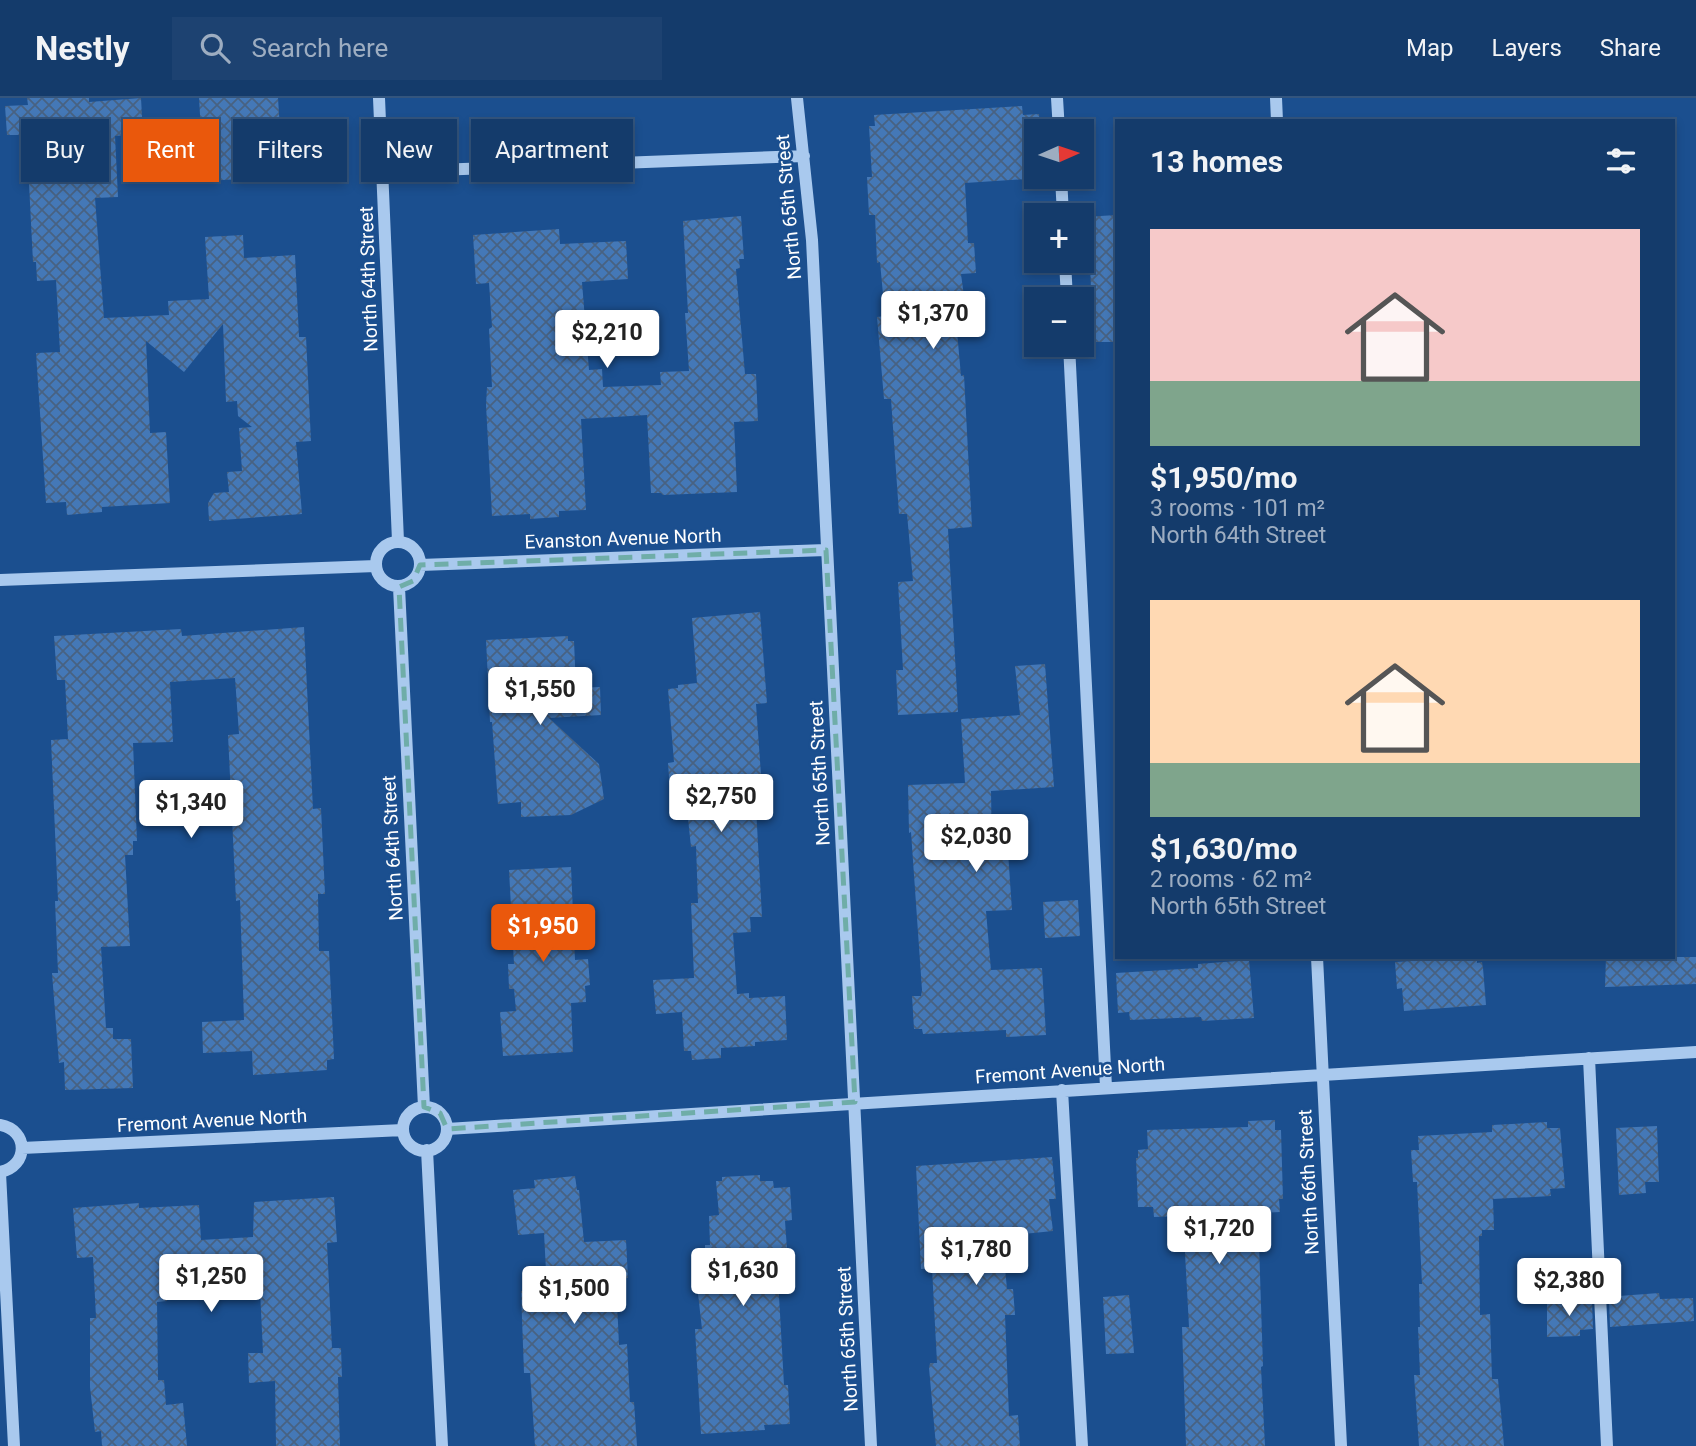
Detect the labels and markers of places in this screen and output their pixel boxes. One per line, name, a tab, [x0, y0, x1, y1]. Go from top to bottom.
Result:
pin: $1,370	[876, 292, 990, 351]
pin: $2,210	[550, 310, 664, 370]
pin: $1,550	[483, 668, 597, 727]
pin: $2,750	[664, 774, 778, 834]
pin: $1,340	[134, 780, 248, 840]
pin: $2,030	[919, 814, 1033, 874]
pin: $1,950	[486, 904, 600, 964]
pin: $1,720	[1162, 1206, 1276, 1266]
pin: $1,780	[919, 1228, 1033, 1287]
pin: $1,630	[686, 1248, 800, 1308]
pin: $1,250	[154, 1254, 268, 1314]
pin: $2,380	[1512, 1258, 1626, 1318]
pin: $1,500	[517, 1266, 631, 1326]

